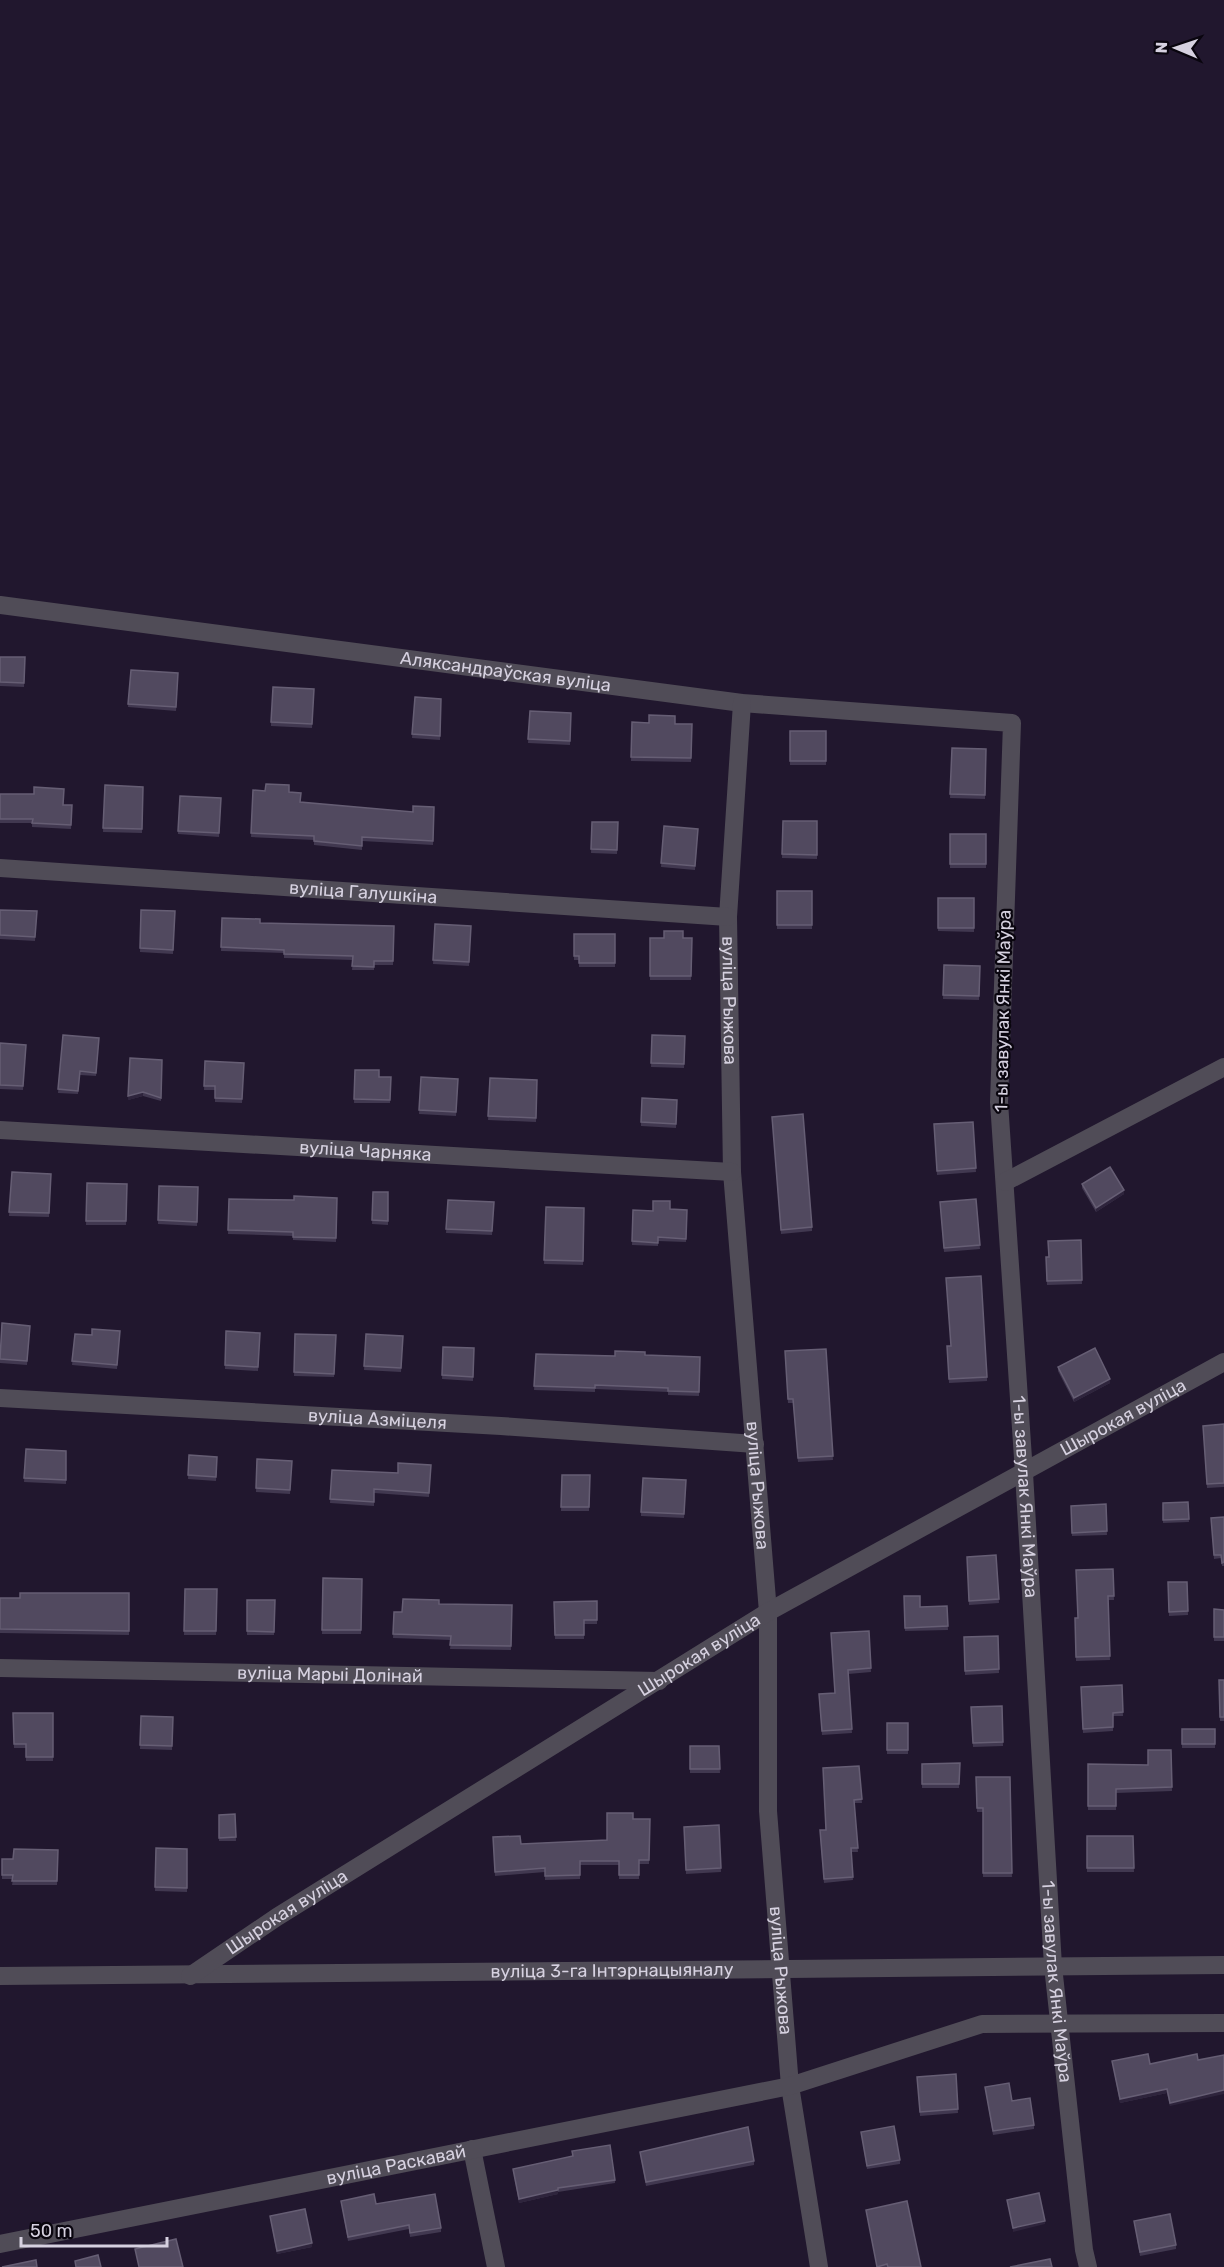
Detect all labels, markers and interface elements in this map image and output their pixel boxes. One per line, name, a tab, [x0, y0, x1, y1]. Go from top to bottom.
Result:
north arrow	[1146, 18, 1206, 78]
text: N	[1152, 41, 1171, 54]
street label: Аляксандраўская вуліца	[399, 647, 612, 697]
street label: вуліца Галушкіна	[288, 876, 438, 908]
street label: 1-ы завулак Янкі Маўра	[990, 910, 1016, 1112]
street label: вуліца Рыжова	[717, 936, 741, 1065]
street label: вуліца Чарняка	[299, 1136, 432, 1166]
street label: Шырокая вуліца	[1056, 1374, 1190, 1461]
street label: 1-ы завулак Янкі Маўра	[1008, 1395, 1042, 1599]
street label: вуліца Азміцеля	[307, 1404, 447, 1434]
street label: вуліца Рыжова	[741, 1420, 774, 1551]
street label: Шырокая вуліца	[634, 1608, 764, 1701]
street label: вуліца Марыі Долінай	[237, 1662, 423, 1687]
street label: Шырокая вуліца	[222, 1865, 352, 1959]
street label: 1-ы завулак Янкі Маўра	[1037, 1880, 1077, 2084]
street label: вуліца Рыжова	[765, 1905, 797, 2036]
street label: вуліца 3-га Інтэрнацыяналу	[490, 1958, 734, 1983]
street label: вуліца Раскавай	[324, 2140, 468, 2189]
scale bar	[21, 2210, 166, 2248]
text: 50 m	[30, 2220, 73, 2242]

